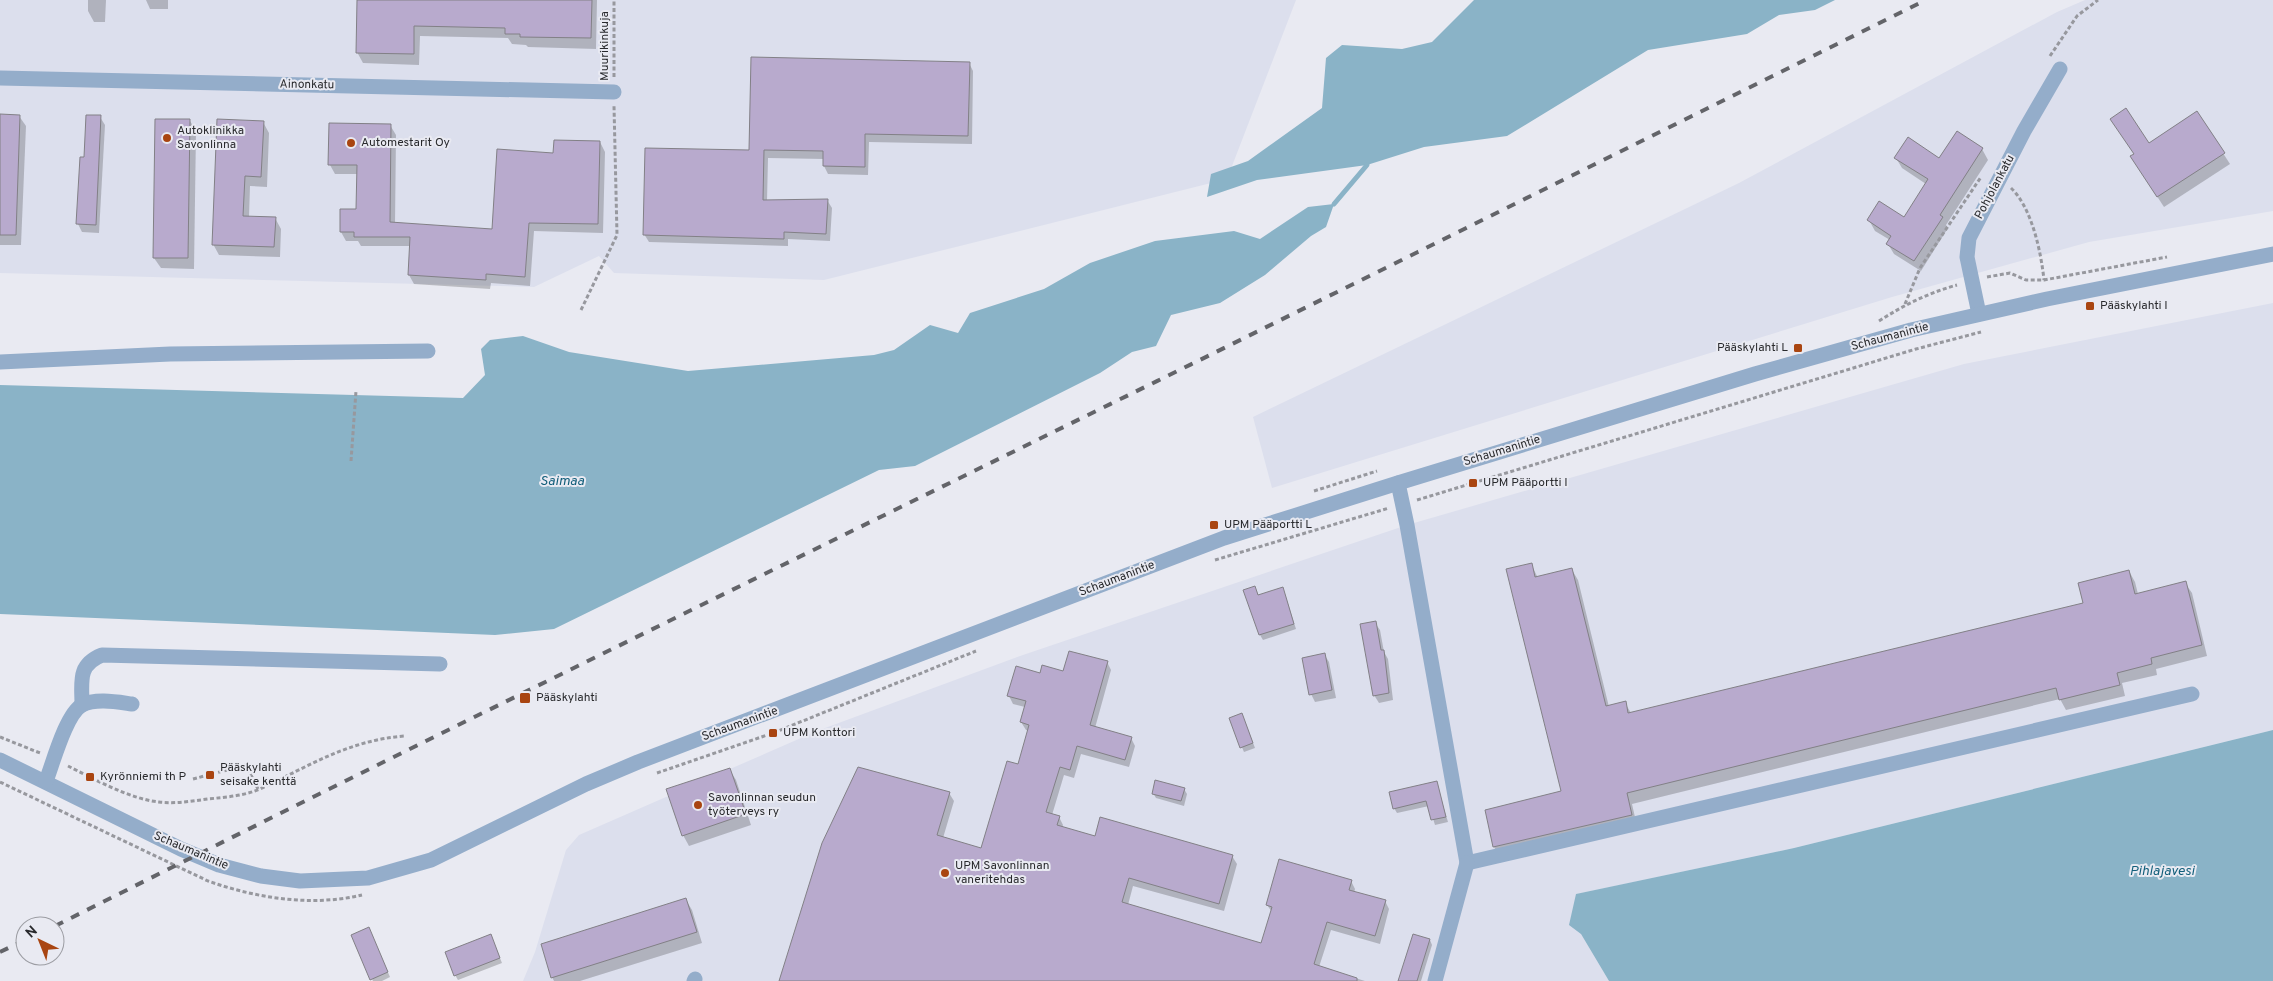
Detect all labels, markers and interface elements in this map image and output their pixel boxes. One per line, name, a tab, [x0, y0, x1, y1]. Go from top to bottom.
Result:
street label: Muurikinkuja	[597, 11, 613, 81]
street label: Ainonkatu	[279, 77, 335, 93]
place label: Autoklinikka Savonlinna	[177, 123, 244, 153]
marker: Autoklinikka Savonlinna	[161, 132, 173, 144]
place label: Automestarit Oy	[361, 135, 450, 151]
marker: Automestarit Oy	[345, 137, 357, 149]
street label: Pohjolankatu	[1971, 152, 2019, 222]
place label: Pääskylahti I	[2100, 298, 2168, 314]
marker: Pääskylahti I	[2084, 300, 2096, 312]
street label: Schaumanintie	[1849, 319, 1931, 355]
place label: Pääskylahti L	[1717, 340, 1788, 356]
marker: Pääskylahti L	[1792, 342, 1804, 354]
street label: Schaumanintie	[1461, 432, 1543, 470]
water label: Saimaa	[540, 473, 585, 490]
place label: UPM Pääportti I	[1483, 475, 1568, 491]
marker: UPM Pääportti I	[1467, 477, 1479, 489]
place label: UPM Pääportti L	[1224, 517, 1312, 533]
marker: UPM Pääportti L	[1208, 519, 1220, 531]
street label: Schaumanintie	[1077, 557, 1157, 601]
place label: Pääskylahti	[536, 690, 598, 706]
marker: Pääskylahti	[518, 691, 532, 705]
street label: Schaumanintie	[700, 703, 780, 745]
place label: UPM Konttori	[783, 725, 855, 741]
marker: UPM Konttori	[767, 727, 779, 739]
place label: Pääskylahti seisake kenttä	[220, 760, 296, 790]
place label: Kyrönniemi th P	[100, 769, 187, 785]
marker: Pääskylahti seisake kenttä	[204, 769, 216, 781]
marker: Kyrönniemi th P	[84, 771, 96, 783]
place label: Savonlinnan seudun työterveys ry	[708, 790, 816, 820]
marker: Savonlinnan seudun työterveys ry	[692, 799, 704, 811]
street label: Schaumanintie	[151, 828, 231, 874]
place label: UPM Savonlinnan vaneritehdas	[955, 858, 1049, 888]
water label: Pihlajavesi	[2130, 863, 2196, 880]
marker: UPM Savonlinnan vaneritehdas	[939, 867, 951, 879]
north arrow	[15, 916, 65, 966]
text: N	[23, 923, 42, 942]

